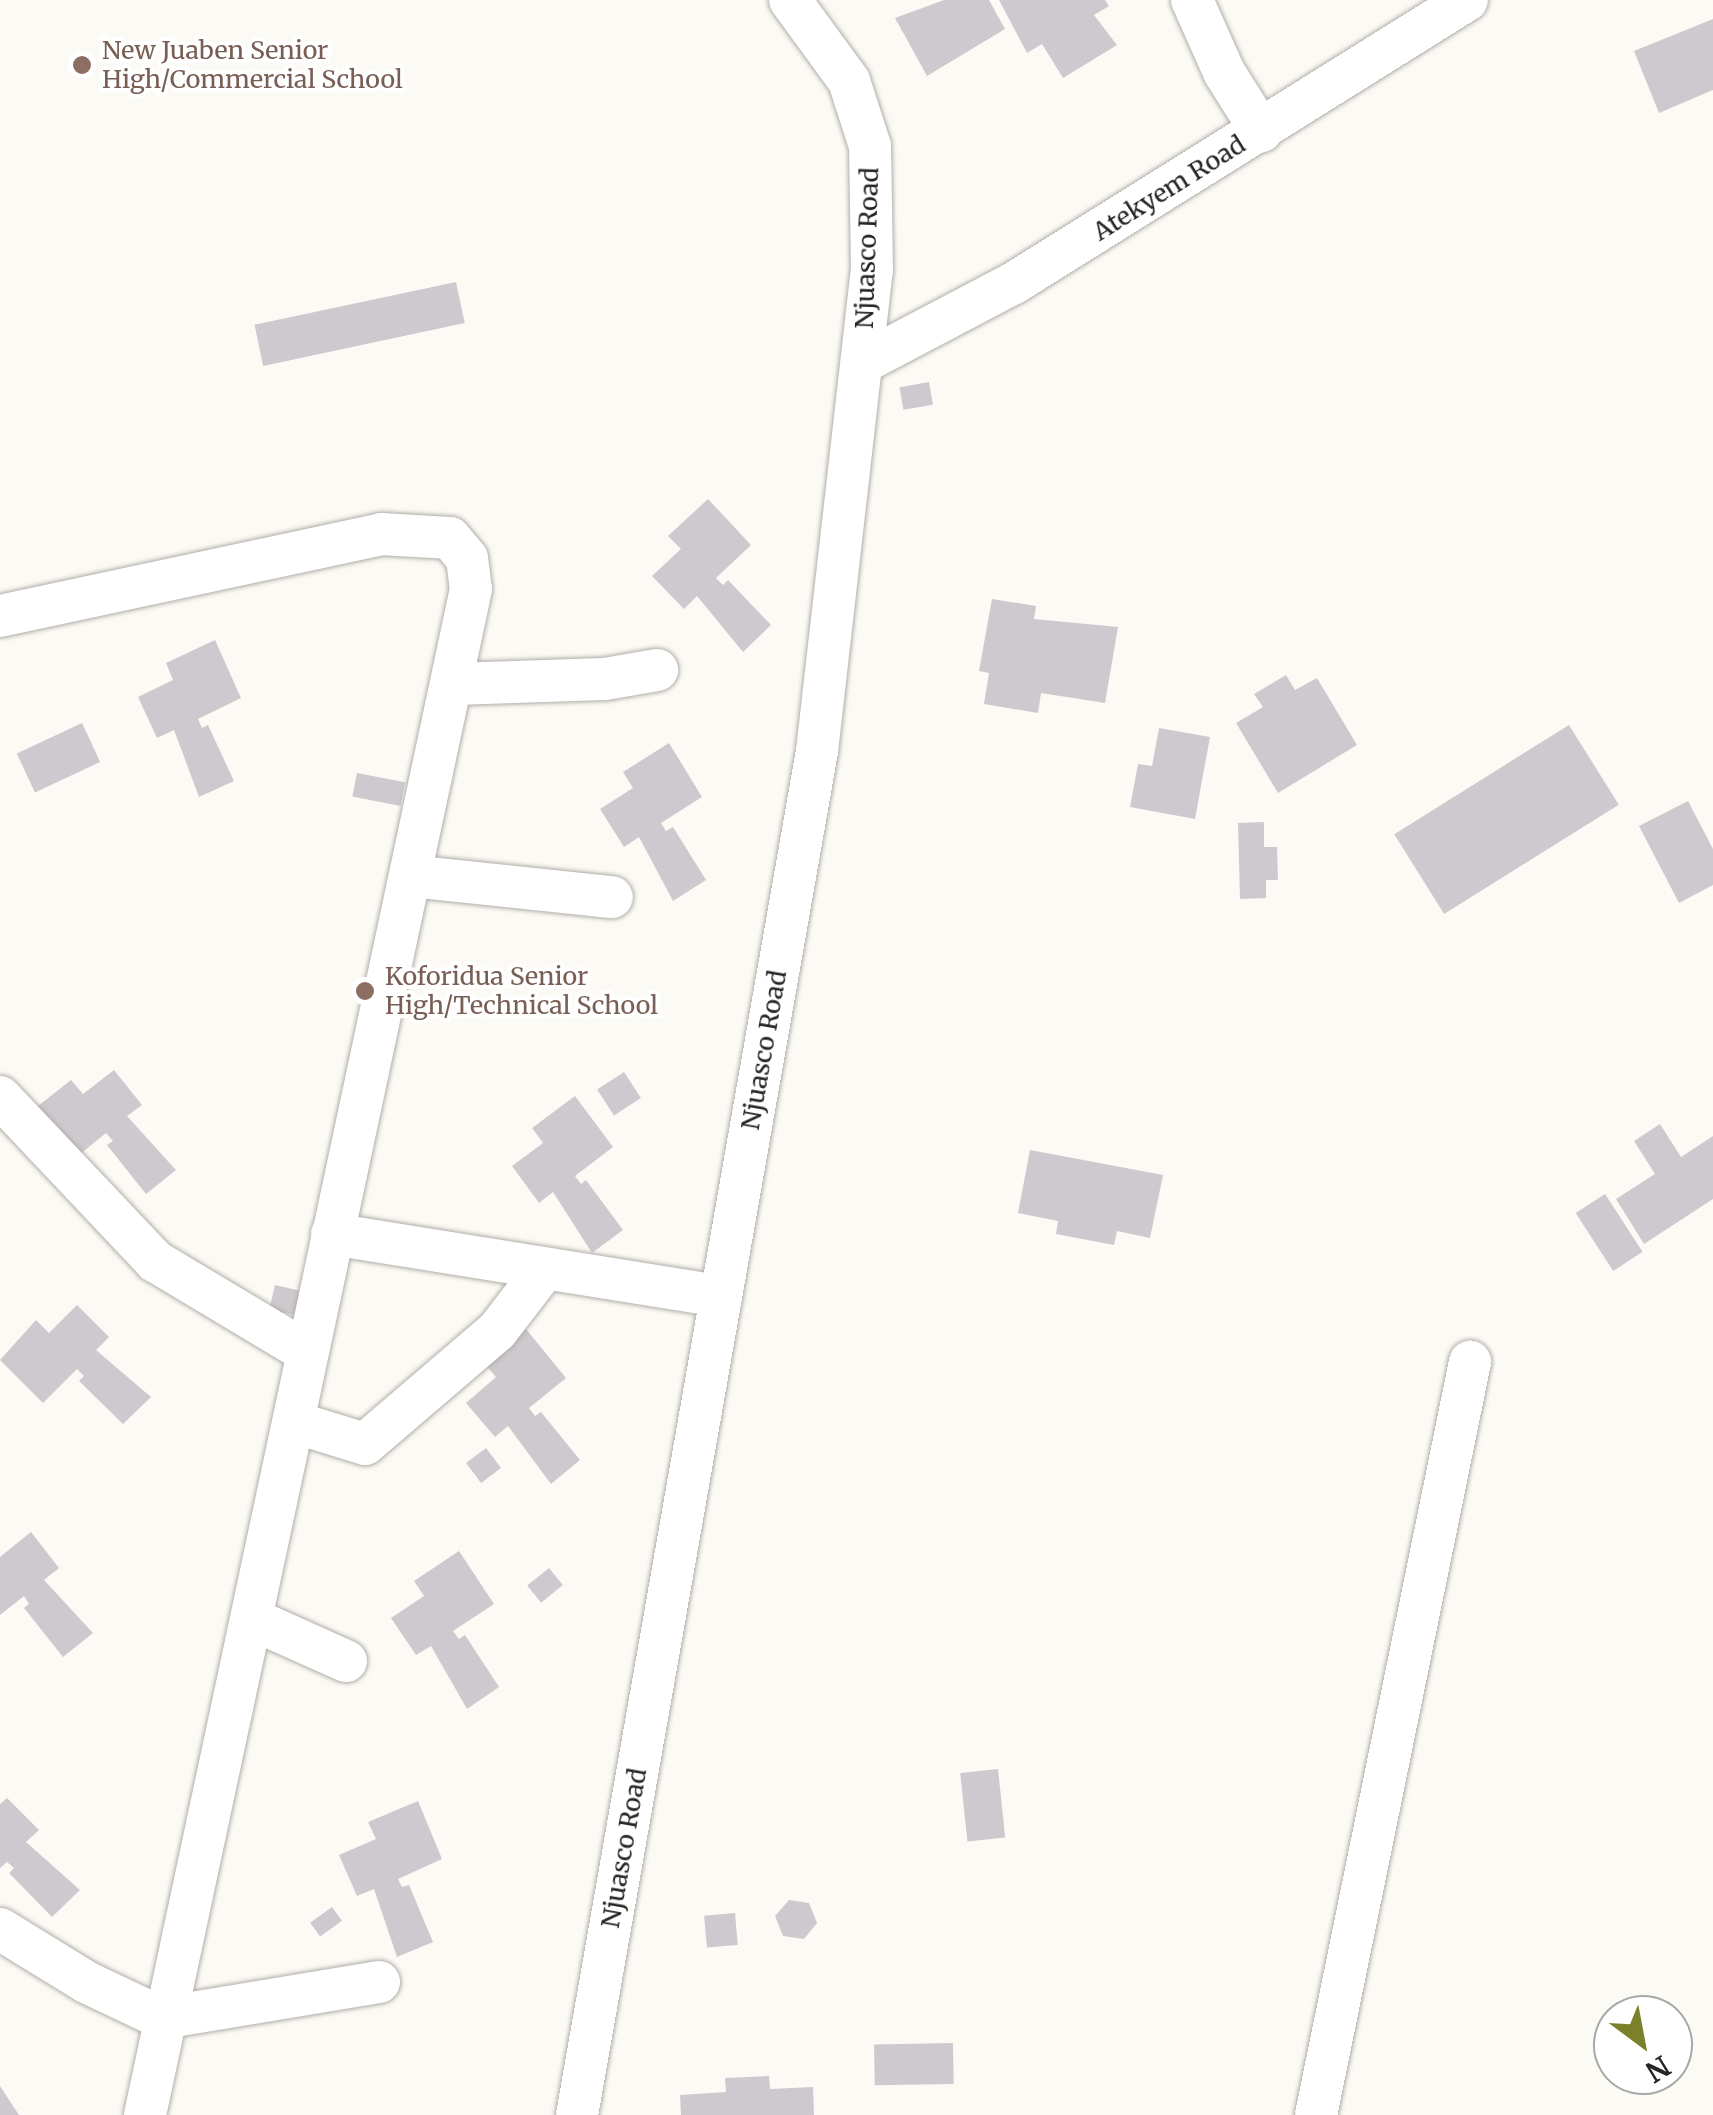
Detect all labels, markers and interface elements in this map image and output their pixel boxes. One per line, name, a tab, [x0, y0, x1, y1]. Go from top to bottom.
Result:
place label: New Juaben Senior High/Commercial School	[102, 36, 403, 95]
marker: New Juaben Senior High/Commercial School	[71, 54, 93, 76]
street label: Atekyem Road	[1087, 129, 1251, 247]
street label: Njuasco Road	[849, 167, 885, 329]
place label: Koforidua Senior High/Technical School	[385, 962, 658, 1021]
street label: Njuasco Road	[735, 968, 793, 1132]
marker: Koforidua Senior High/Technical School	[354, 980, 376, 1002]
street label: Njuasco Road	[595, 1766, 653, 1930]
north arrow	[1593, 1995, 1693, 2095]
text: N	[1639, 2048, 1677, 2090]

